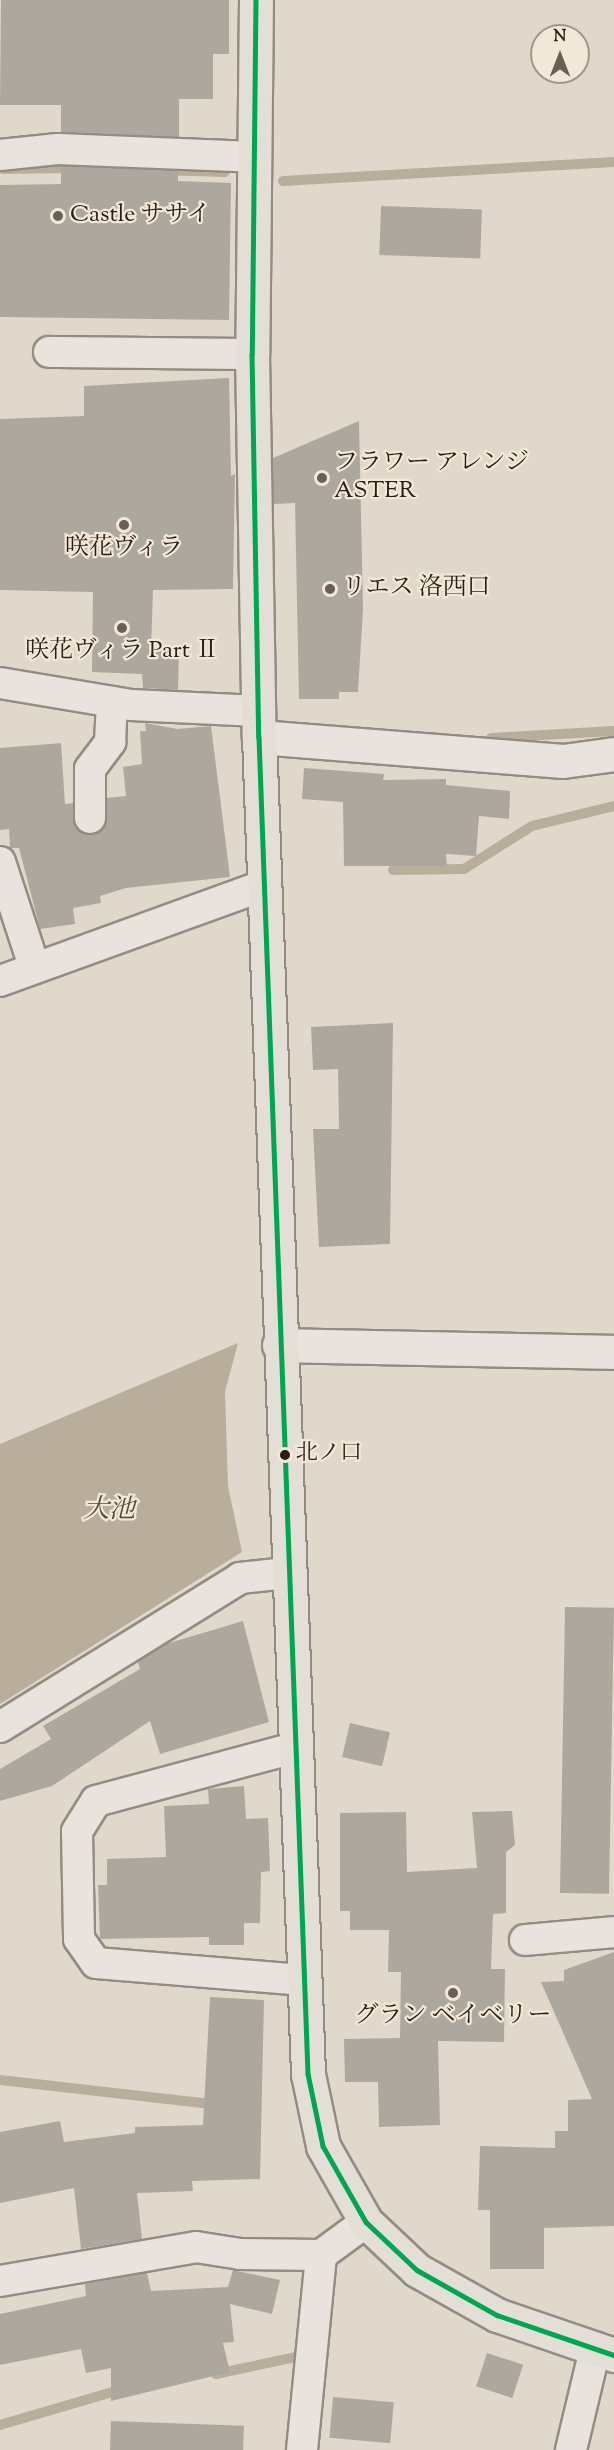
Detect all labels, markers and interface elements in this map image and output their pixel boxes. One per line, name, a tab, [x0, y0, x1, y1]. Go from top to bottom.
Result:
north arrow	[530, 24, 590, 84]
text: N	[554, 26, 566, 49]
place label: Castle ササイ	[70, 202, 212, 230]
marker: Castle ササイ	[51, 209, 65, 223]
place label: フラワー アレンジ ASTER	[334, 450, 531, 506]
marker: フラワー アレンジ ASTER	[315, 471, 329, 485]
marker: 咲花ヴィラ	[117, 518, 131, 532]
place label: 咲花ヴィラ	[64, 535, 184, 563]
place label: リエス 洛西口	[342, 575, 491, 603]
marker: リエス 洛西口	[323, 582, 337, 596]
marker: 咲花ヴィラ Part Ⅱ	[115, 621, 129, 635]
place label: 咲花ヴィラ Part Ⅱ	[24, 638, 220, 666]
place label: 北ノ口	[296, 1442, 362, 1468]
marker: 北ノ口	[279, 1449, 291, 1461]
water label: 大池	[83, 1495, 135, 1527]
marker: グラン ベイベリー	[446, 1986, 460, 2000]
place label: グラン ベイベリー	[354, 2003, 552, 2031]

